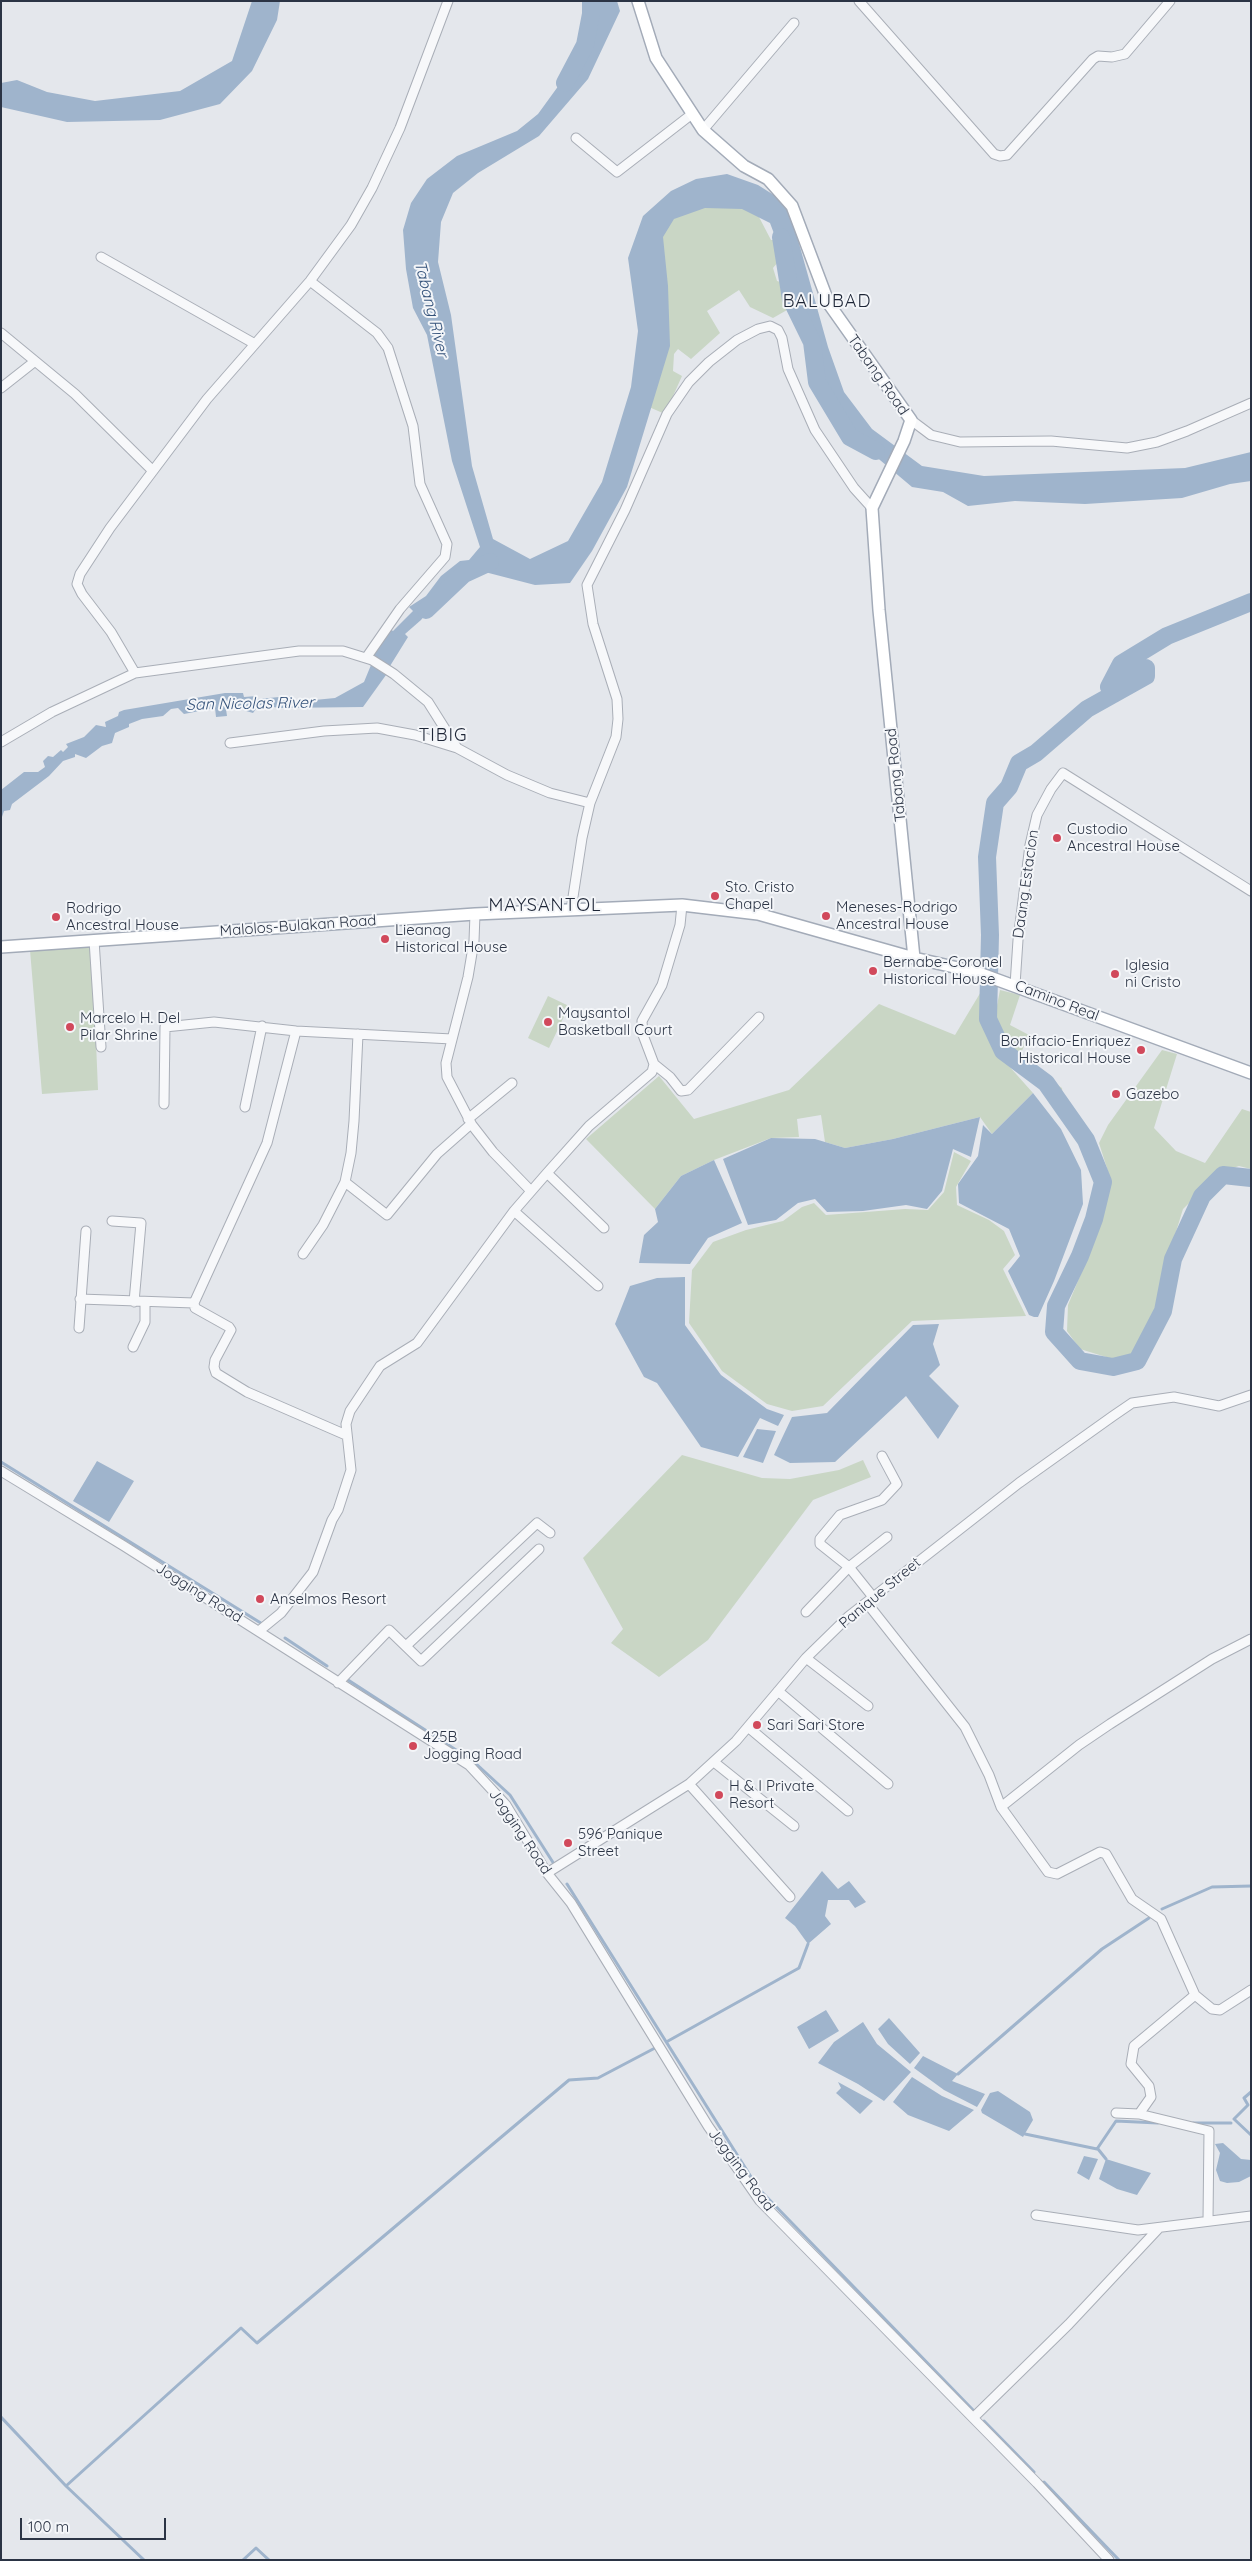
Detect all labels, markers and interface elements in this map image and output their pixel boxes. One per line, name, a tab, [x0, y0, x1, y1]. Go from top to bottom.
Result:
water label: Tabang River	[410, 259, 452, 359]
district label: BALUBAD	[782, 291, 872, 313]
street label: Tabang Road	[844, 331, 912, 419]
water label: San Nicolas River	[186, 693, 314, 715]
district label: TIBIG	[418, 725, 468, 747]
street label: Tabang Road	[882, 727, 910, 823]
place label: Custodio Ancestral House	[1067, 820, 1180, 855]
street label: Daang Estacion	[1009, 828, 1043, 940]
marker: Custodio Ancestral House	[1051, 832, 1063, 844]
place label: Sto. Cristo Chapel	[725, 878, 794, 913]
marker: Sto. Cristo Chapel	[709, 890, 721, 902]
district label: MAYSANTOL	[487, 895, 603, 917]
place label: Meneses-Rodrigo Ancestral House	[836, 898, 958, 933]
place label: Rodrigo Ancestral House	[66, 899, 179, 934]
marker: Meneses-Rodrigo Ancestral House	[820, 910, 832, 922]
marker: Rodrigo Ancestral House	[50, 911, 62, 923]
street label: Malolos-Bulakan Road	[219, 912, 377, 940]
place label: Lieanag Historical House	[395, 921, 507, 956]
marker: Lieanag Historical House	[379, 933, 391, 945]
place label: Bernabe-Coronel Historical House	[883, 953, 1002, 988]
place label: Iglesia ni Cristo	[1125, 956, 1181, 991]
marker: Bernabe-Coronel Historical House	[867, 965, 879, 977]
marker: Iglesia ni Cristo	[1109, 968, 1121, 980]
street label: Camino Real	[1012, 977, 1102, 1025]
place label: Maysantol Basketball Court	[558, 1004, 673, 1039]
place label: Marcelo H. Del Pilar Shrine	[80, 1009, 180, 1044]
marker: Maysantol Basketball Court	[542, 1016, 554, 1028]
marker: Marcelo H. Del Pilar Shrine	[64, 1021, 76, 1033]
place label: Bonifacio-Enriquez Historical House	[1000, 1032, 1131, 1067]
marker: Bonifacio-Enriquez Historical House	[1135, 1044, 1147, 1056]
place label: Gazebo	[1126, 1085, 1179, 1103]
marker: Gazebo	[1110, 1088, 1122, 1100]
street label: Panique Street	[836, 1554, 924, 1632]
street label: Jogging Road	[152, 1559, 246, 1627]
place label: Anselmos Resort	[270, 1590, 387, 1608]
marker: Anselmos Resort	[254, 1593, 266, 1605]
place label: Sari Sari Store	[767, 1716, 865, 1734]
marker: Sari Sari Store	[751, 1719, 763, 1731]
place label: 425B Jogging Road	[423, 1728, 522, 1763]
marker: 425B Jogging Road	[407, 1740, 419, 1752]
place label: H & I Private Resort	[729, 1777, 814, 1812]
street label: Jogging Road	[485, 1786, 555, 1878]
marker: H & I Private Resort	[713, 1789, 725, 1801]
place label: 596 Panique Street	[578, 1825, 663, 1860]
marker: 596 Panique Street	[562, 1837, 574, 1849]
street label: Jogging Road	[704, 2125, 778, 2215]
scale bar	[22, 2508, 169, 2540]
text: 100 m	[28, 2517, 69, 2536]

